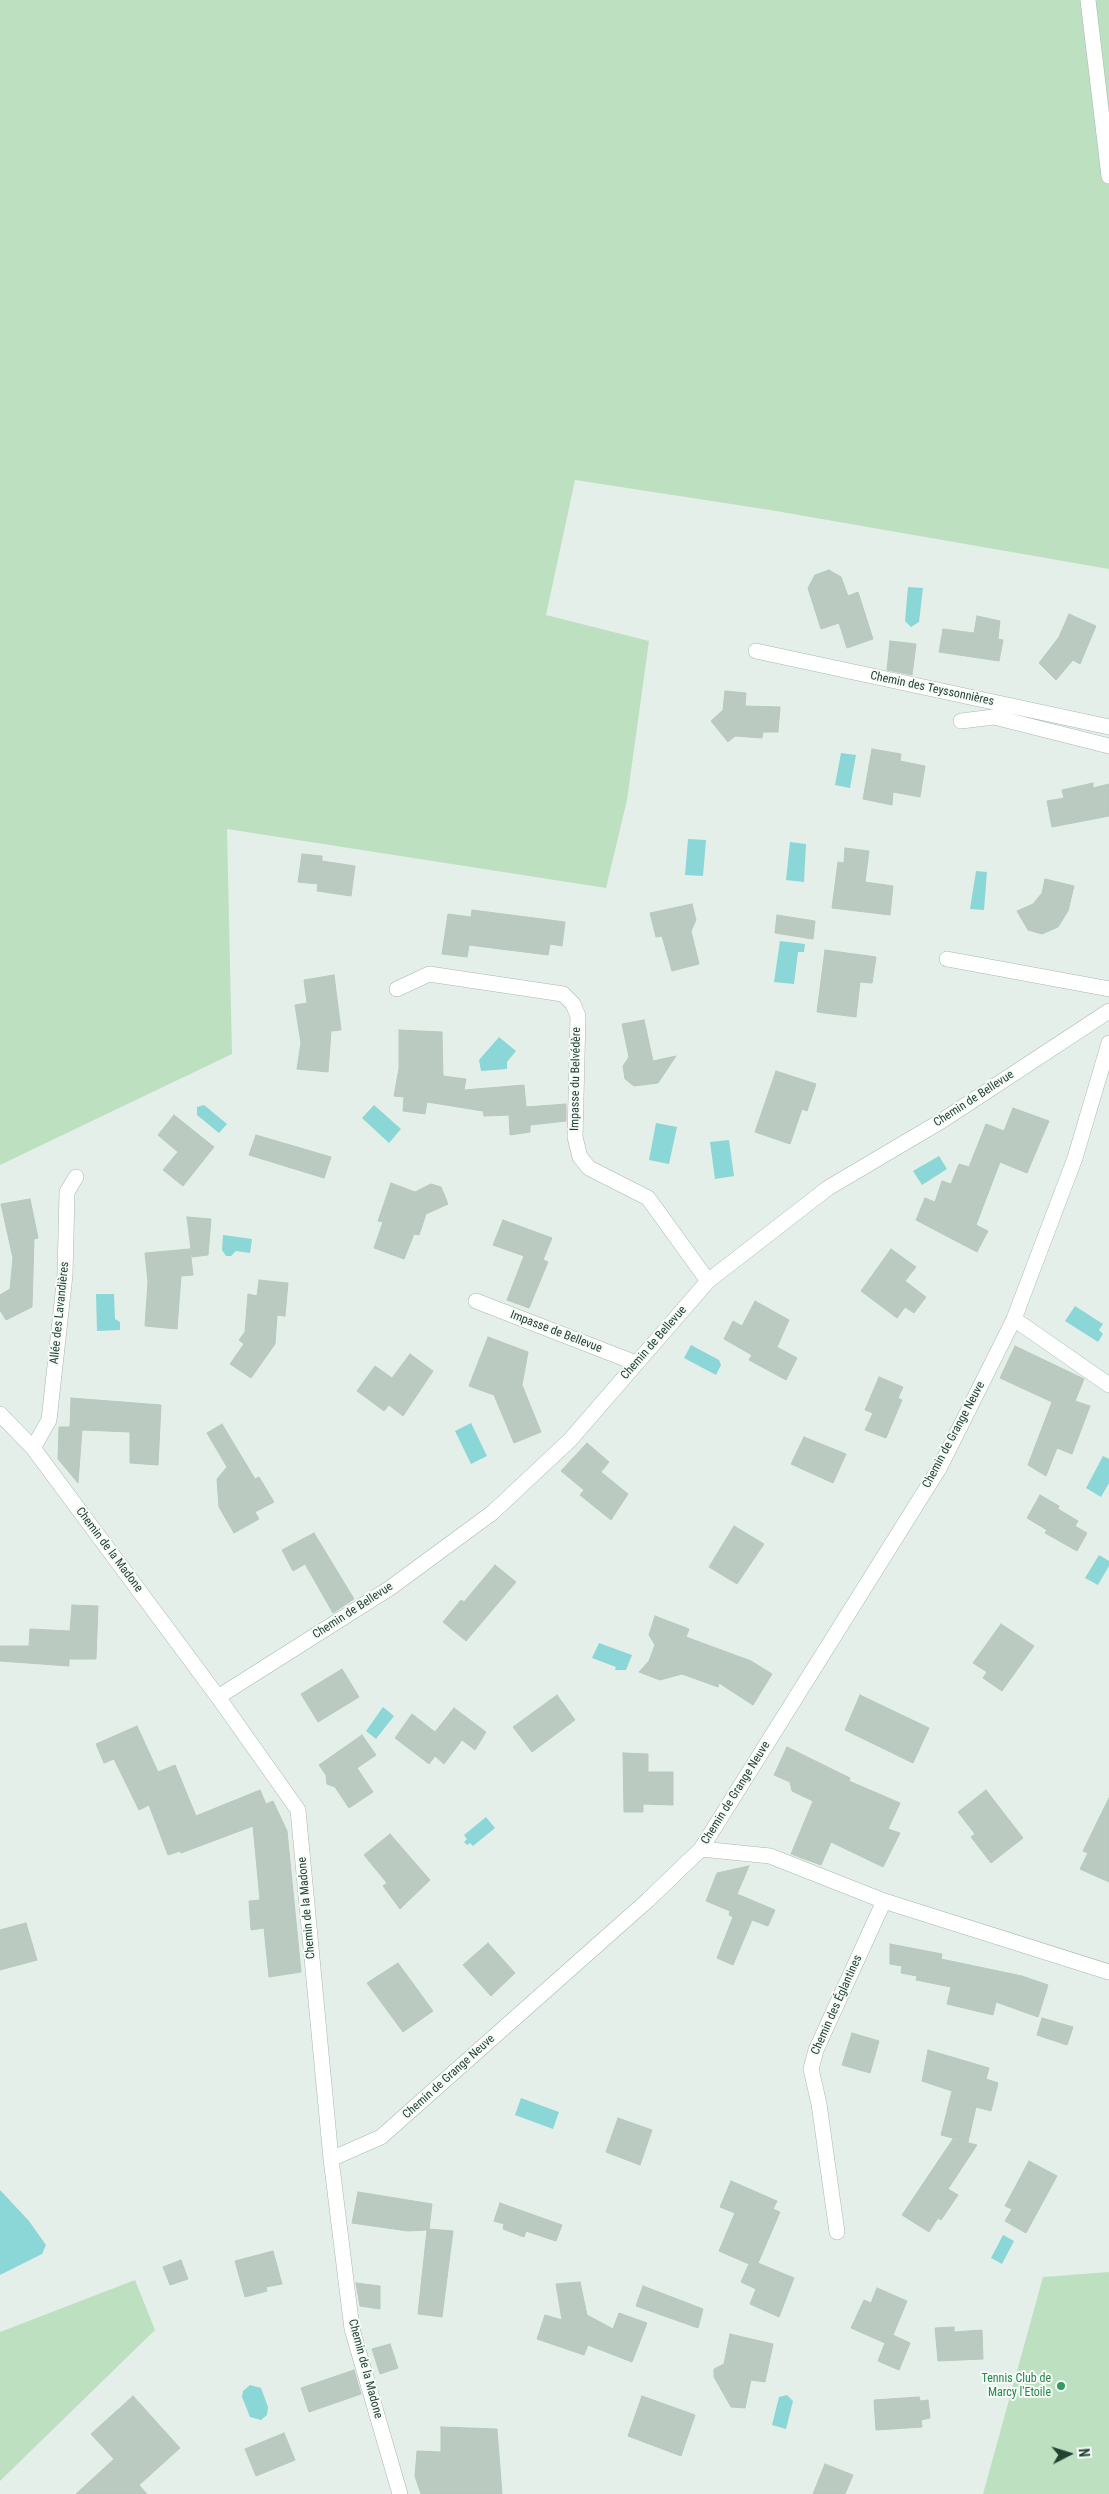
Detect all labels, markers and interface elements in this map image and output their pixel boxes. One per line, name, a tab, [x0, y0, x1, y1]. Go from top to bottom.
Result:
street label: Chemin des Teyssonnières	[869, 669, 995, 709]
street label: Impasse du Belvédère	[568, 1027, 584, 1131]
street label: Chemin de Bellevue	[931, 1068, 1017, 1130]
street label: Allée des Lavandières	[47, 1261, 73, 1365]
street label: Chemin de Bellevue	[618, 1303, 690, 1383]
street label: Impasse de Bellevue	[508, 1308, 604, 1356]
street label: Chemin de Grange Neuve	[920, 1379, 988, 1491]
street label: Chemin de la Madone	[72, 1505, 146, 1595]
street label: Chemin de Bellevue	[310, 1580, 396, 1642]
street label: Chemin de Grange Neuve	[698, 1739, 774, 1847]
street label: Chemin de la Madone	[295, 1856, 319, 1960]
street label: Chemin des Églantines	[809, 1953, 865, 2057]
street label: Chemin de Grange Neuve	[400, 2032, 498, 2122]
street label: Chemin de la Madone	[345, 2318, 385, 2420]
place label: Tennis Club de Marcy l'Etoile	[981, 2372, 1051, 2400]
marker: Tennis Club de Marcy l'Etoile	[1055, 2380, 1067, 2392]
north arrow	[1044, 2429, 1094, 2479]
text: N	[1076, 2448, 1092, 2458]

